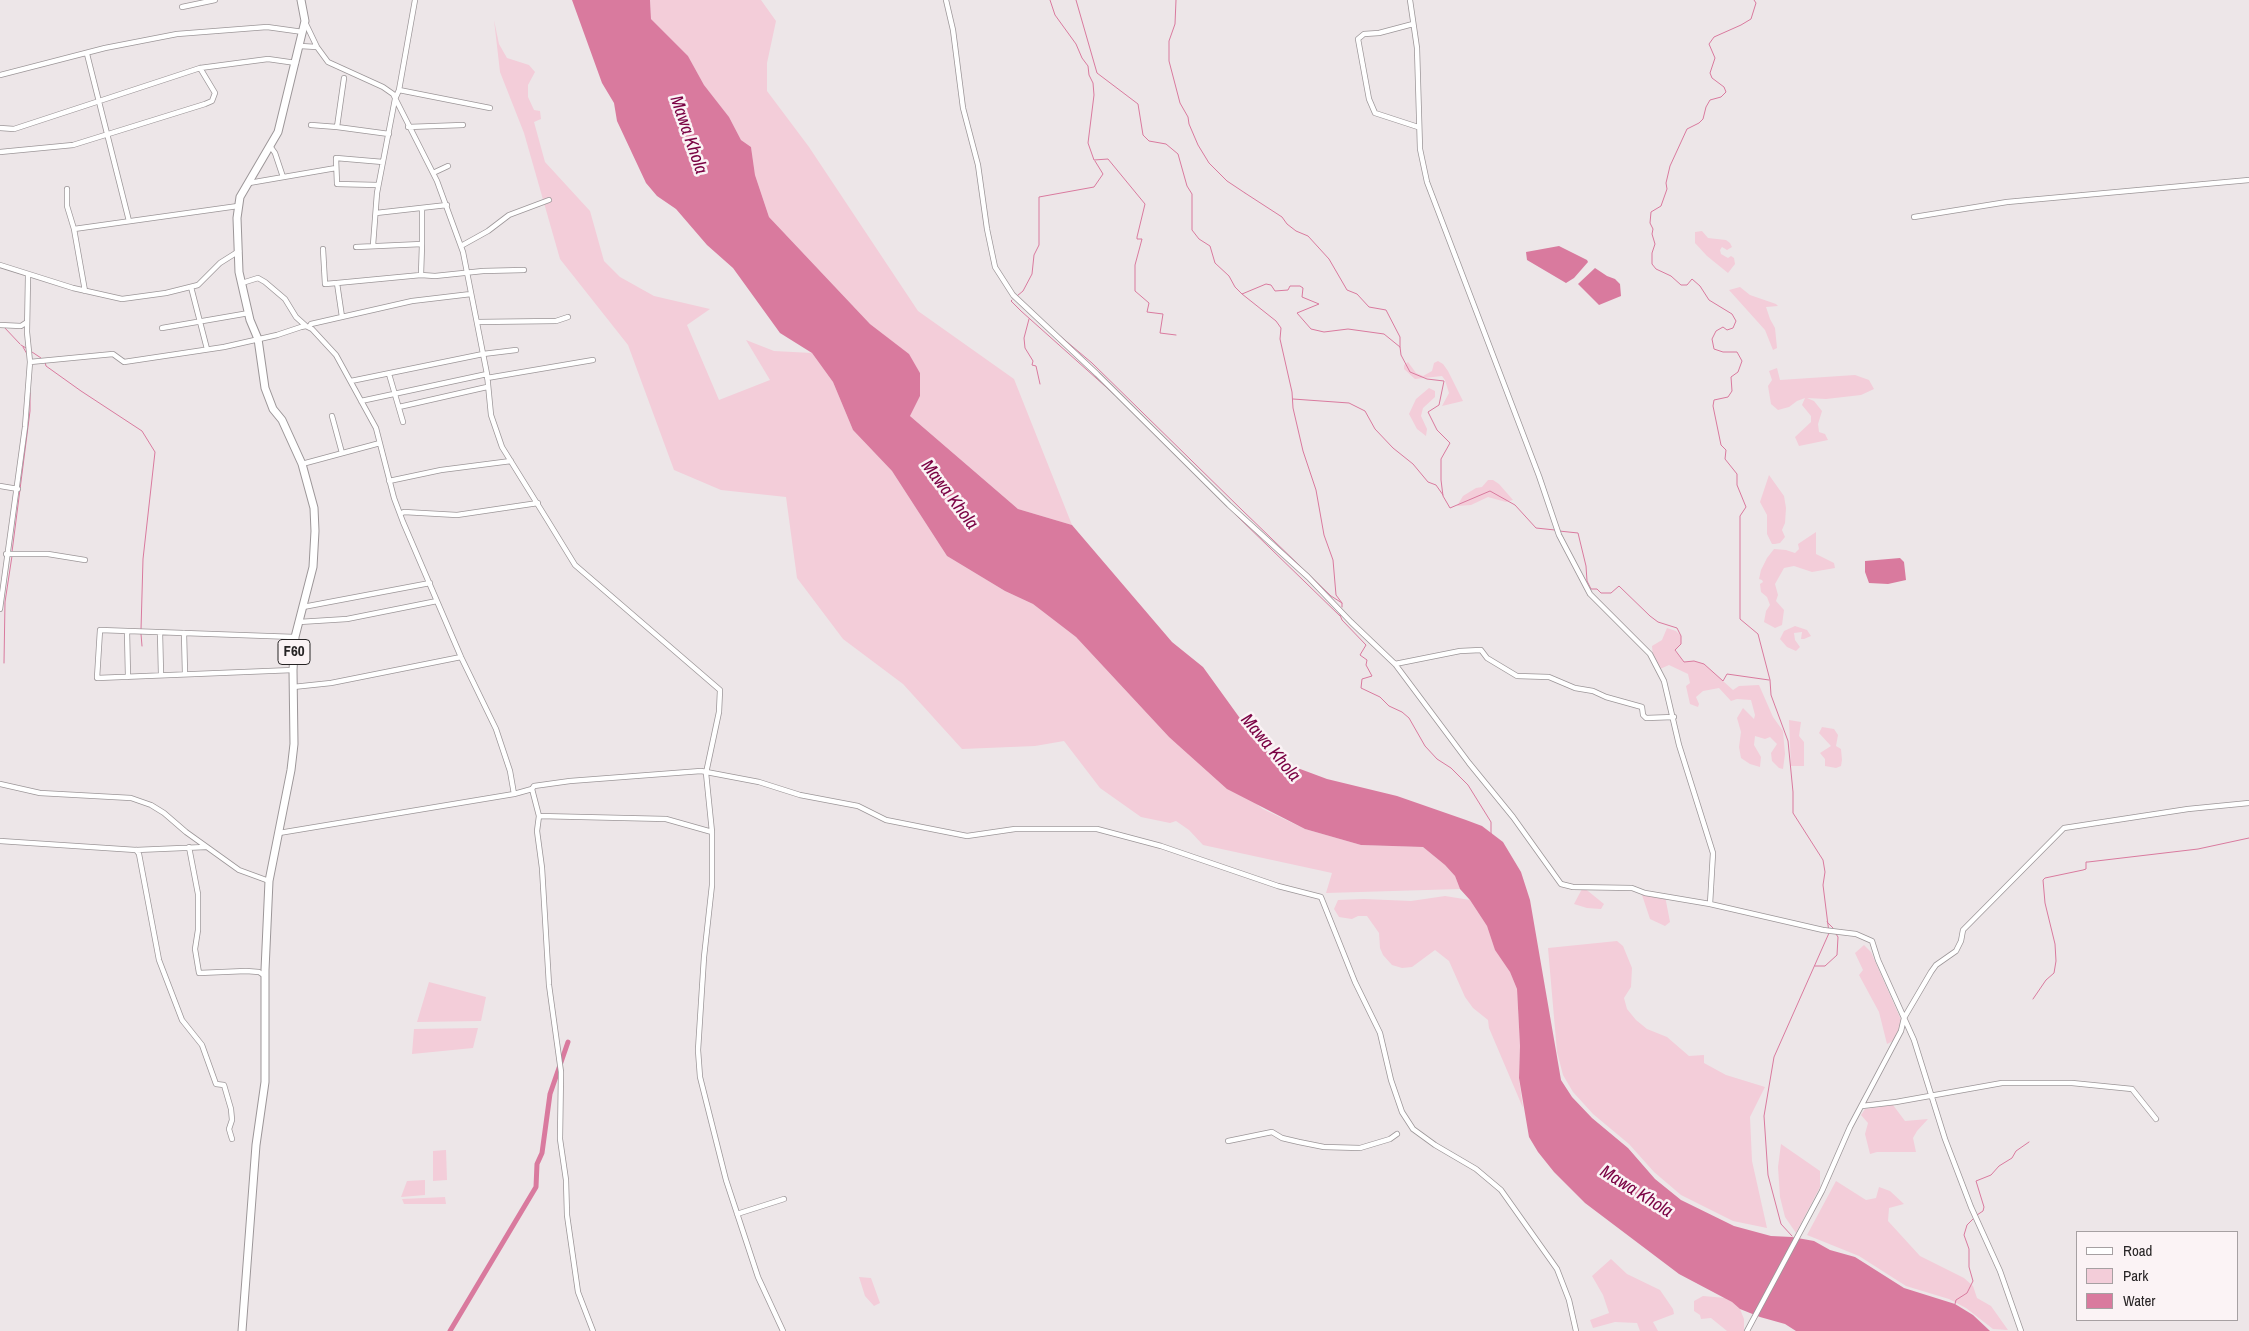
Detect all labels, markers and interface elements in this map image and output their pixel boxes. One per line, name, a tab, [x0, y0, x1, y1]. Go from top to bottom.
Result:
water label: Mawa Khola	[665, 93, 711, 177]
water label: Mawa Khola	[916, 456, 982, 534]
road number: F60	[278, 640, 310, 664]
water label: Mawa Khola	[1236, 710, 1304, 786]
water label: Mawa Khola	[1596, 1161, 1676, 1223]
legend	[2076, 1231, 2239, 1321]
text: Road	[2123, 1240, 2152, 1261]
text: Park	[2123, 1265, 2148, 1286]
text: Water	[2123, 1290, 2155, 1311]

